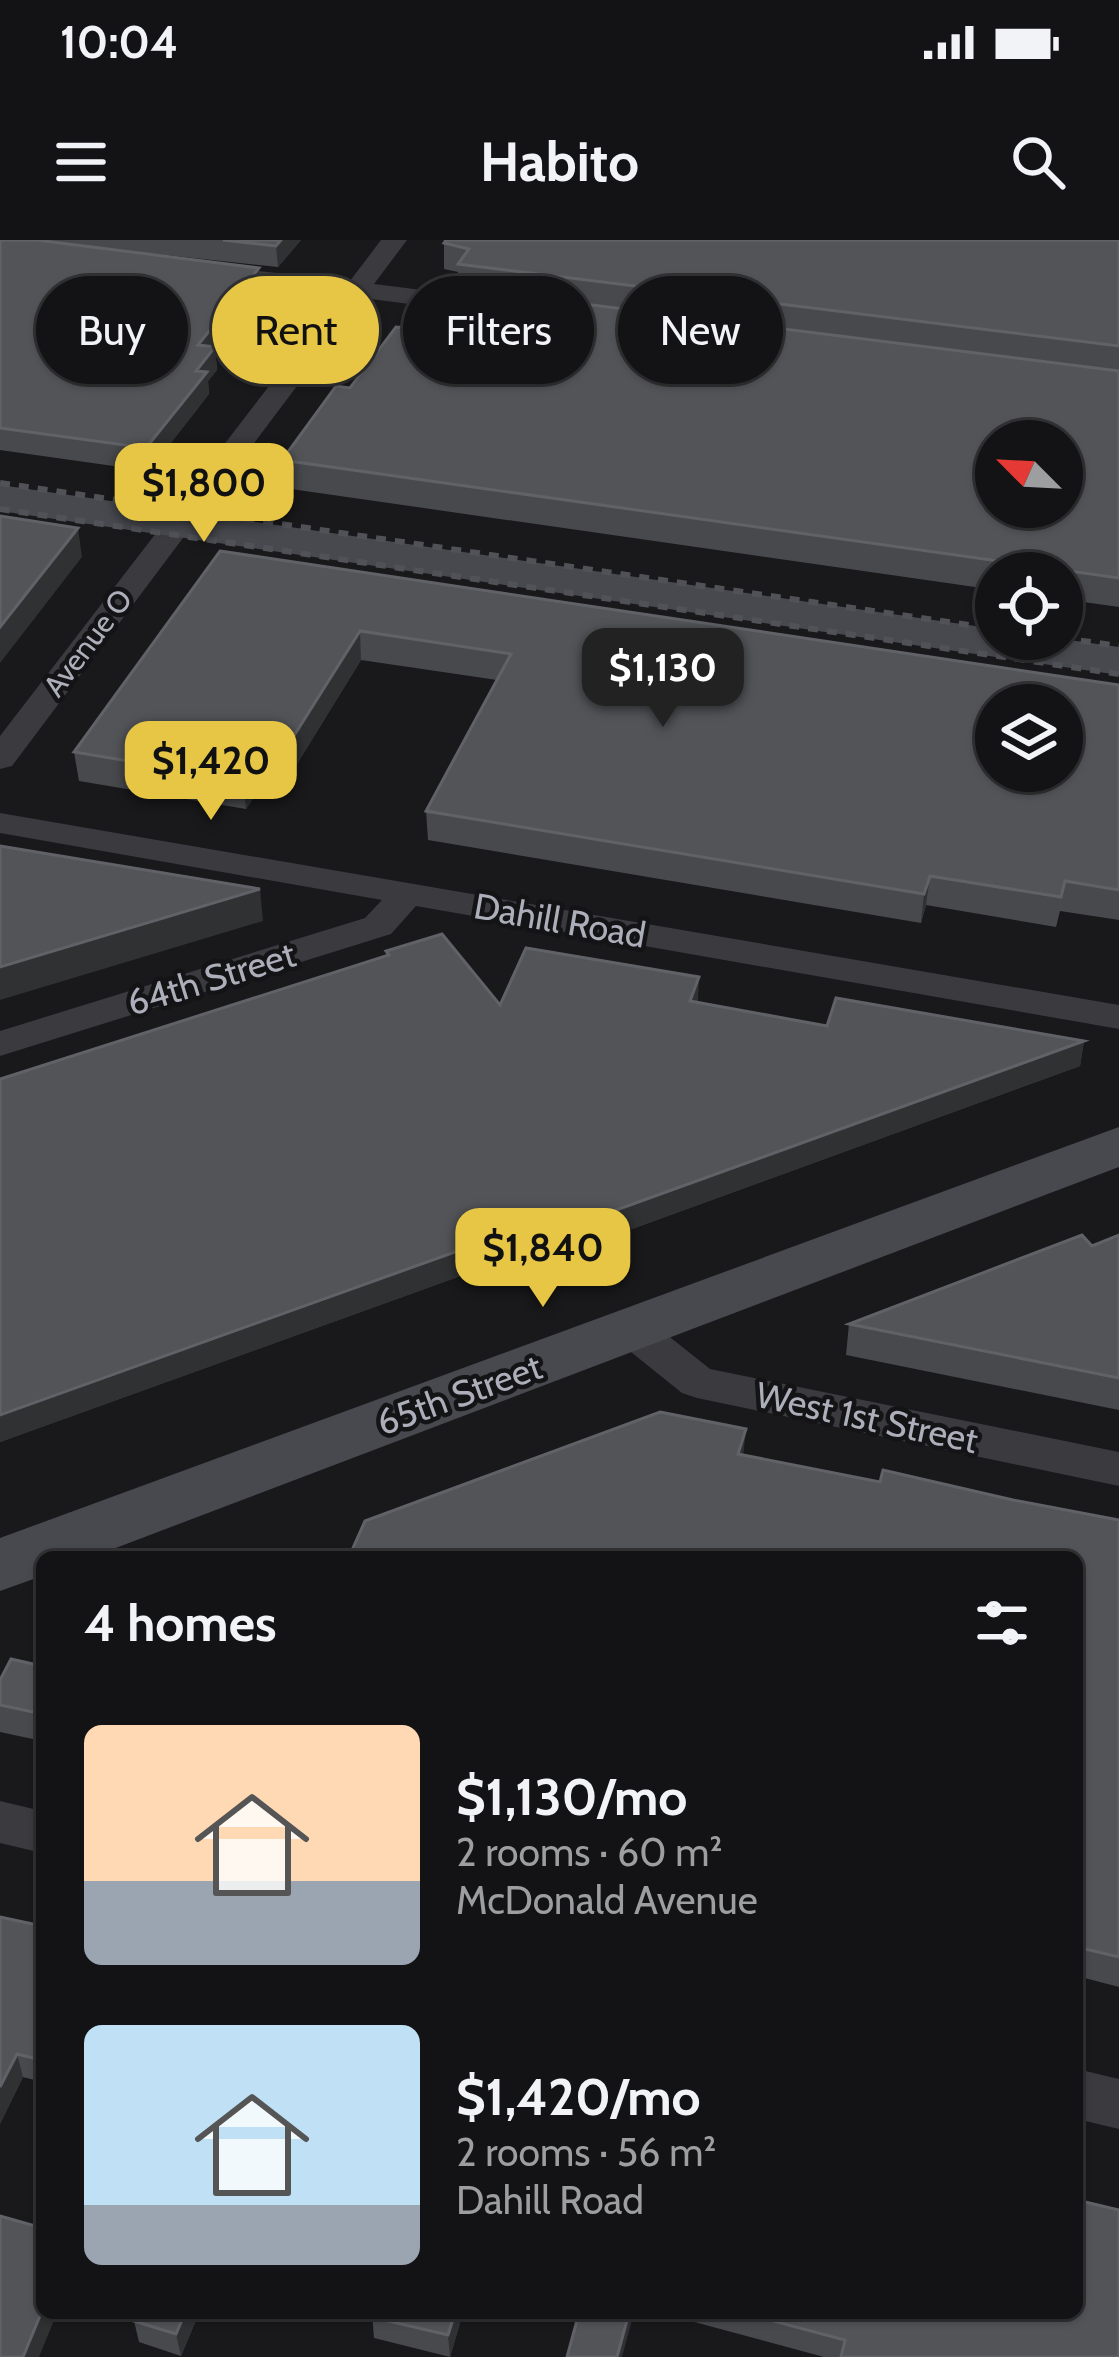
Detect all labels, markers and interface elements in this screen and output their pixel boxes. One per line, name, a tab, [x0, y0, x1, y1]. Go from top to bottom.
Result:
text: 10:04	[60, 15, 178, 69]
icon: menu	[48, 129, 114, 195]
text: Habito	[480, 129, 639, 195]
icon: search	[1005, 129, 1071, 195]
chip: Buy	[36, 276, 188, 384]
chip: Rent	[212, 276, 379, 384]
chip: Filters	[403, 276, 594, 384]
chip: New	[618, 276, 783, 384]
north arrow	[975, 420, 1083, 528]
map controls	[975, 420, 1083, 792]
pin: $1,800	[106, 443, 302, 545]
text: $1,800	[142, 458, 266, 506]
button: locate	[975, 552, 1083, 660]
street label: Avenue O	[35, 582, 140, 704]
pin: $1,130	[565, 628, 761, 730]
text: $1,130	[609, 643, 717, 691]
button: layers	[975, 684, 1083, 792]
pin: $1,420	[113, 721, 309, 823]
text: $1,420	[152, 736, 270, 784]
street label: Dahill Road	[471, 883, 649, 957]
street label: 64th Street	[122, 932, 300, 1024]
pin: $1,840	[445, 1208, 641, 1310]
text: $1,840	[482, 1223, 604, 1271]
street label: 65th Street	[371, 1344, 547, 1444]
street label: West 1st Street	[752, 1372, 982, 1462]
icon: filters	[969, 1590, 1035, 1656]
text: 4 homes	[84, 1592, 276, 1654]
text: $1,130/mo	[456, 1766, 687, 1828]
icon: home	[180, 1773, 324, 1917]
text: 2 rooms · 60 m²	[456, 1828, 722, 1876]
text: McDonald Avenue	[456, 1876, 758, 1924]
text: $1,420/mo	[456, 2066, 701, 2128]
icon: home	[180, 2073, 324, 2217]
text: 2 rooms · 56 m²	[456, 2128, 716, 2176]
text: Dahill Road	[456, 2176, 644, 2224]

